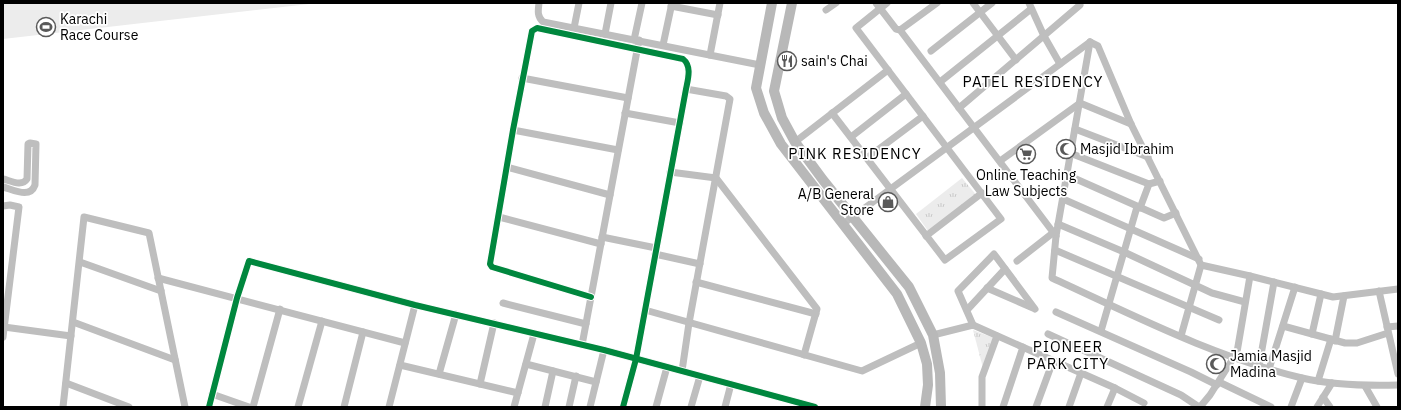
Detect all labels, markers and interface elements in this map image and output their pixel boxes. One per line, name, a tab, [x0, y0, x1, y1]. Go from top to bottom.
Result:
place label: Karachi Race Course	[60, 10, 139, 44]
sports icon: Karachi Race Course	[35, 16, 57, 38]
restaurant icon: sain's Chai	[776, 50, 798, 72]
place label: sain's Chai	[801, 52, 868, 70]
district label: PATEL RESIDENCY	[962, 72, 1104, 91]
mosque icon: Masjid Ibrahim	[1055, 138, 1077, 160]
place label: Masjid Ibrahim	[1080, 140, 1174, 158]
supermarket icon: Online Teaching Law Subjects	[1015, 143, 1037, 165]
district label: PINK RESIDENCY	[788, 144, 922, 163]
place label: Online Teaching Law Subjects	[976, 166, 1077, 200]
place label: A/B General Store	[798, 185, 874, 219]
shop icon: A/B General Store	[877, 191, 899, 213]
district label: PIONEER PARK CITY	[1027, 337, 1109, 373]
place label: Jamia Masjid Madina	[1230, 347, 1312, 381]
mosque icon: Jamia Masjid Madina	[1205, 353, 1227, 375]

